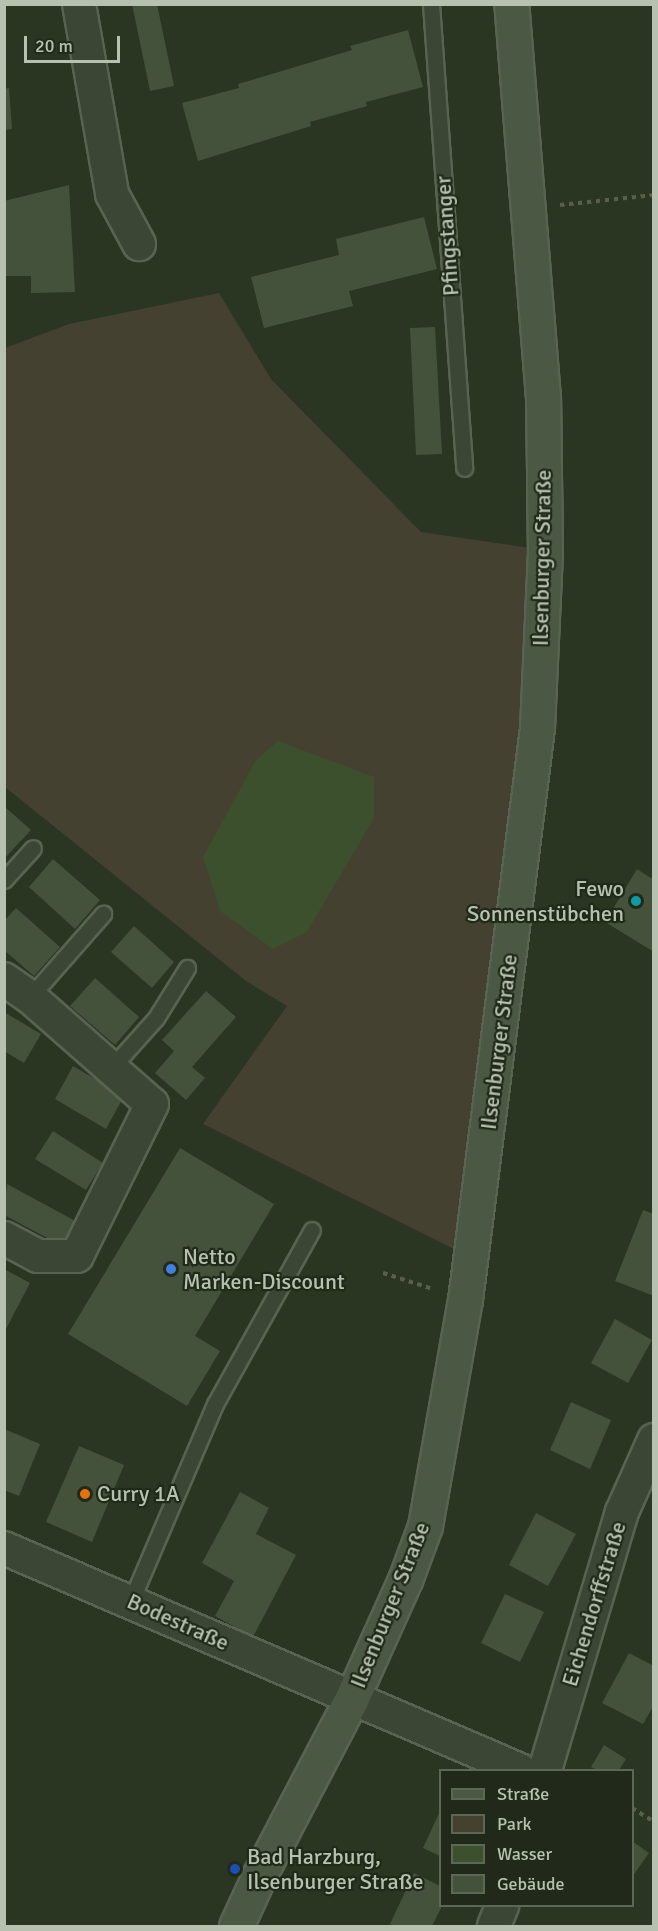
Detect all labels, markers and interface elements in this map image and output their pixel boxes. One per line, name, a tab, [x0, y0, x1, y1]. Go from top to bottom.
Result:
scale bar	[27, 24, 123, 62]
text: 20 m	[35, 35, 73, 57]
street label: Pfingstanger	[430, 175, 464, 297]
street label: Ilsenburger Straße	[527, 470, 557, 646]
place label: Fewo Sonnenstübchen	[467, 875, 624, 926]
marker: Fewo Sonnenstübchen	[629, 894, 643, 908]
street label: Ilsenburger Straße	[475, 953, 523, 1131]
place label: Netto Marken-Discount	[183, 1243, 345, 1294]
marker: Netto Marken-Discount	[164, 1262, 178, 1276]
place label: Curry 1A	[97, 1481, 179, 1507]
marker: Curry 1A	[78, 1487, 92, 1501]
street label: Ilsenburger Straße	[345, 1518, 435, 1692]
street label: Eichendorffstraße	[556, 1518, 632, 1690]
street label: Bodestraße	[123, 1588, 233, 1656]
legend	[439, 1769, 634, 1907]
text: Straße	[497, 1783, 549, 1805]
text: Park	[497, 1813, 532, 1835]
place label: Bad Harzburg, Ilsenburger Straße	[247, 1843, 423, 1894]
text: Wasser	[497, 1843, 552, 1865]
marker: Bad Harzburg, Ilsenburger Straße	[228, 1862, 242, 1876]
text: Gebäude	[497, 1873, 565, 1895]

